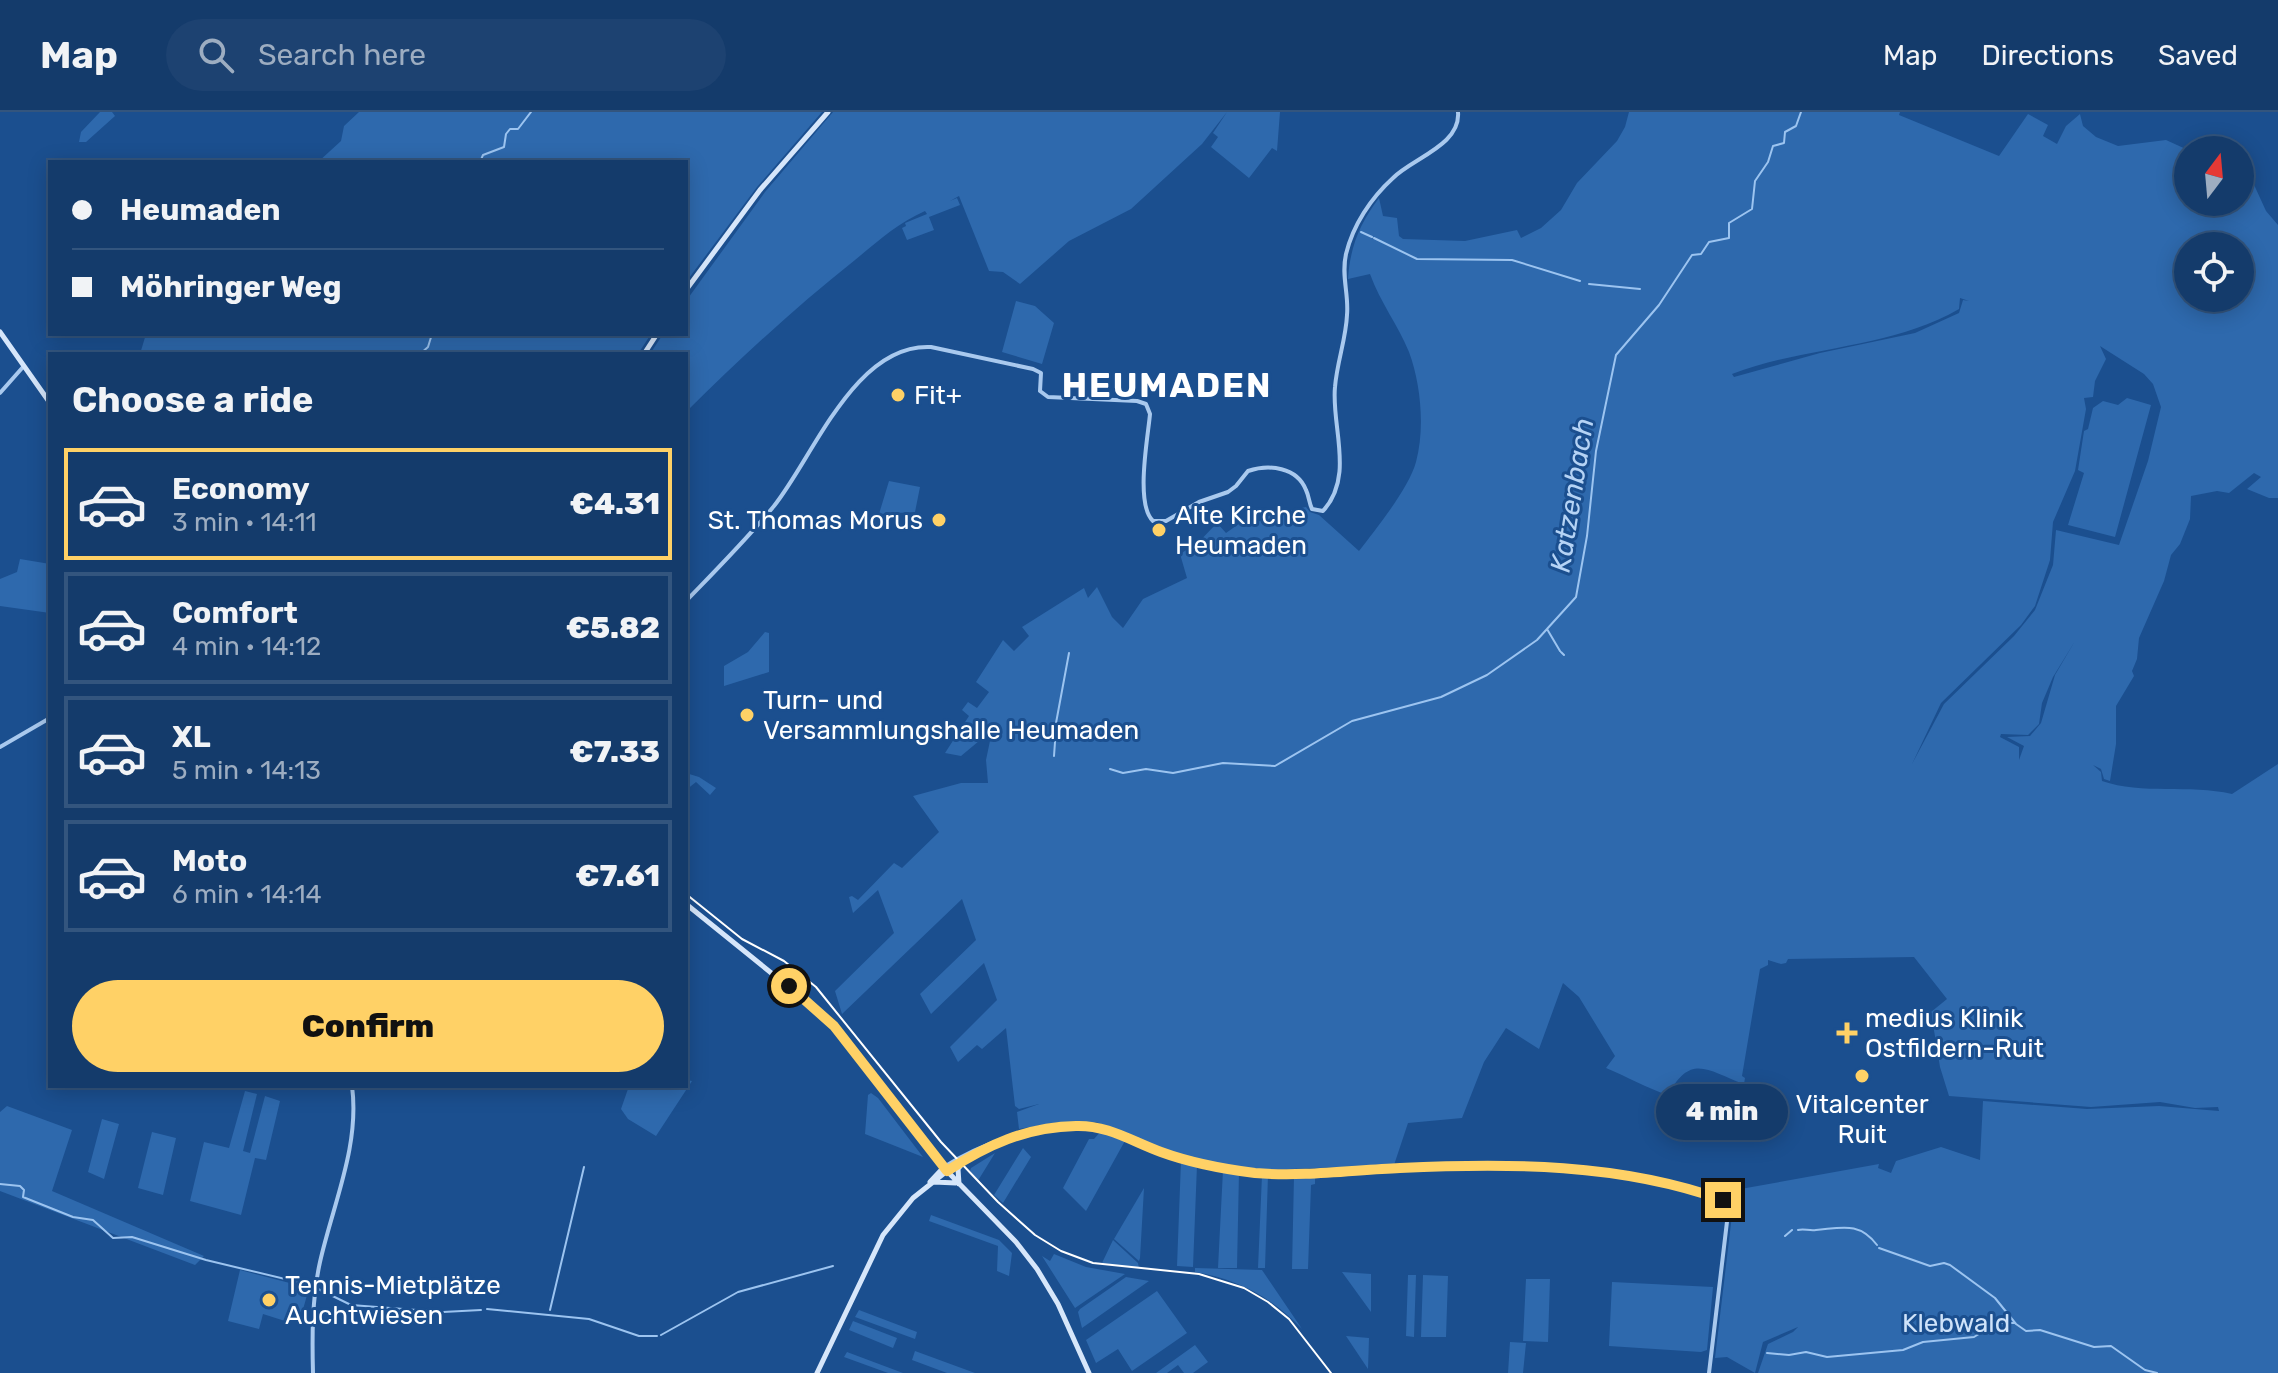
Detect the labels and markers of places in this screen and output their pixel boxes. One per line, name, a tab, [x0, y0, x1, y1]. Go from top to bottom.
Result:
place label: Fit+	[914, 380, 962, 411]
marker: Fit+	[889, 386, 907, 404]
place label: Alte Kirche Heumaden	[1175, 500, 1307, 561]
place label: St. Thomas Morus	[708, 505, 923, 536]
marker: St. Thomas Morus	[930, 511, 948, 529]
marker: Alte Kirche Heumaden	[1150, 521, 1168, 539]
place label: Turn- und Versammlungshalle Heumaden	[763, 685, 1139, 746]
marker: Turn- und Versammlungshalle Heumaden	[738, 706, 756, 724]
place label: medius Klinik Ostfildern-Ruit	[1865, 1003, 2044, 1064]
marker: medius Klinik Ostfildern-Ruit	[1836, 1022, 1858, 1044]
marker: Vitalcenter Ruit	[1853, 1067, 1871, 1085]
place label: Vitalcenter Ruit	[1795, 1089, 1929, 1150]
place label: Tennis-Mietplätze Auchtwiesen	[285, 1270, 501, 1331]
marker: Tennis-Mietplätze Auchtwiesen	[260, 1291, 278, 1309]

